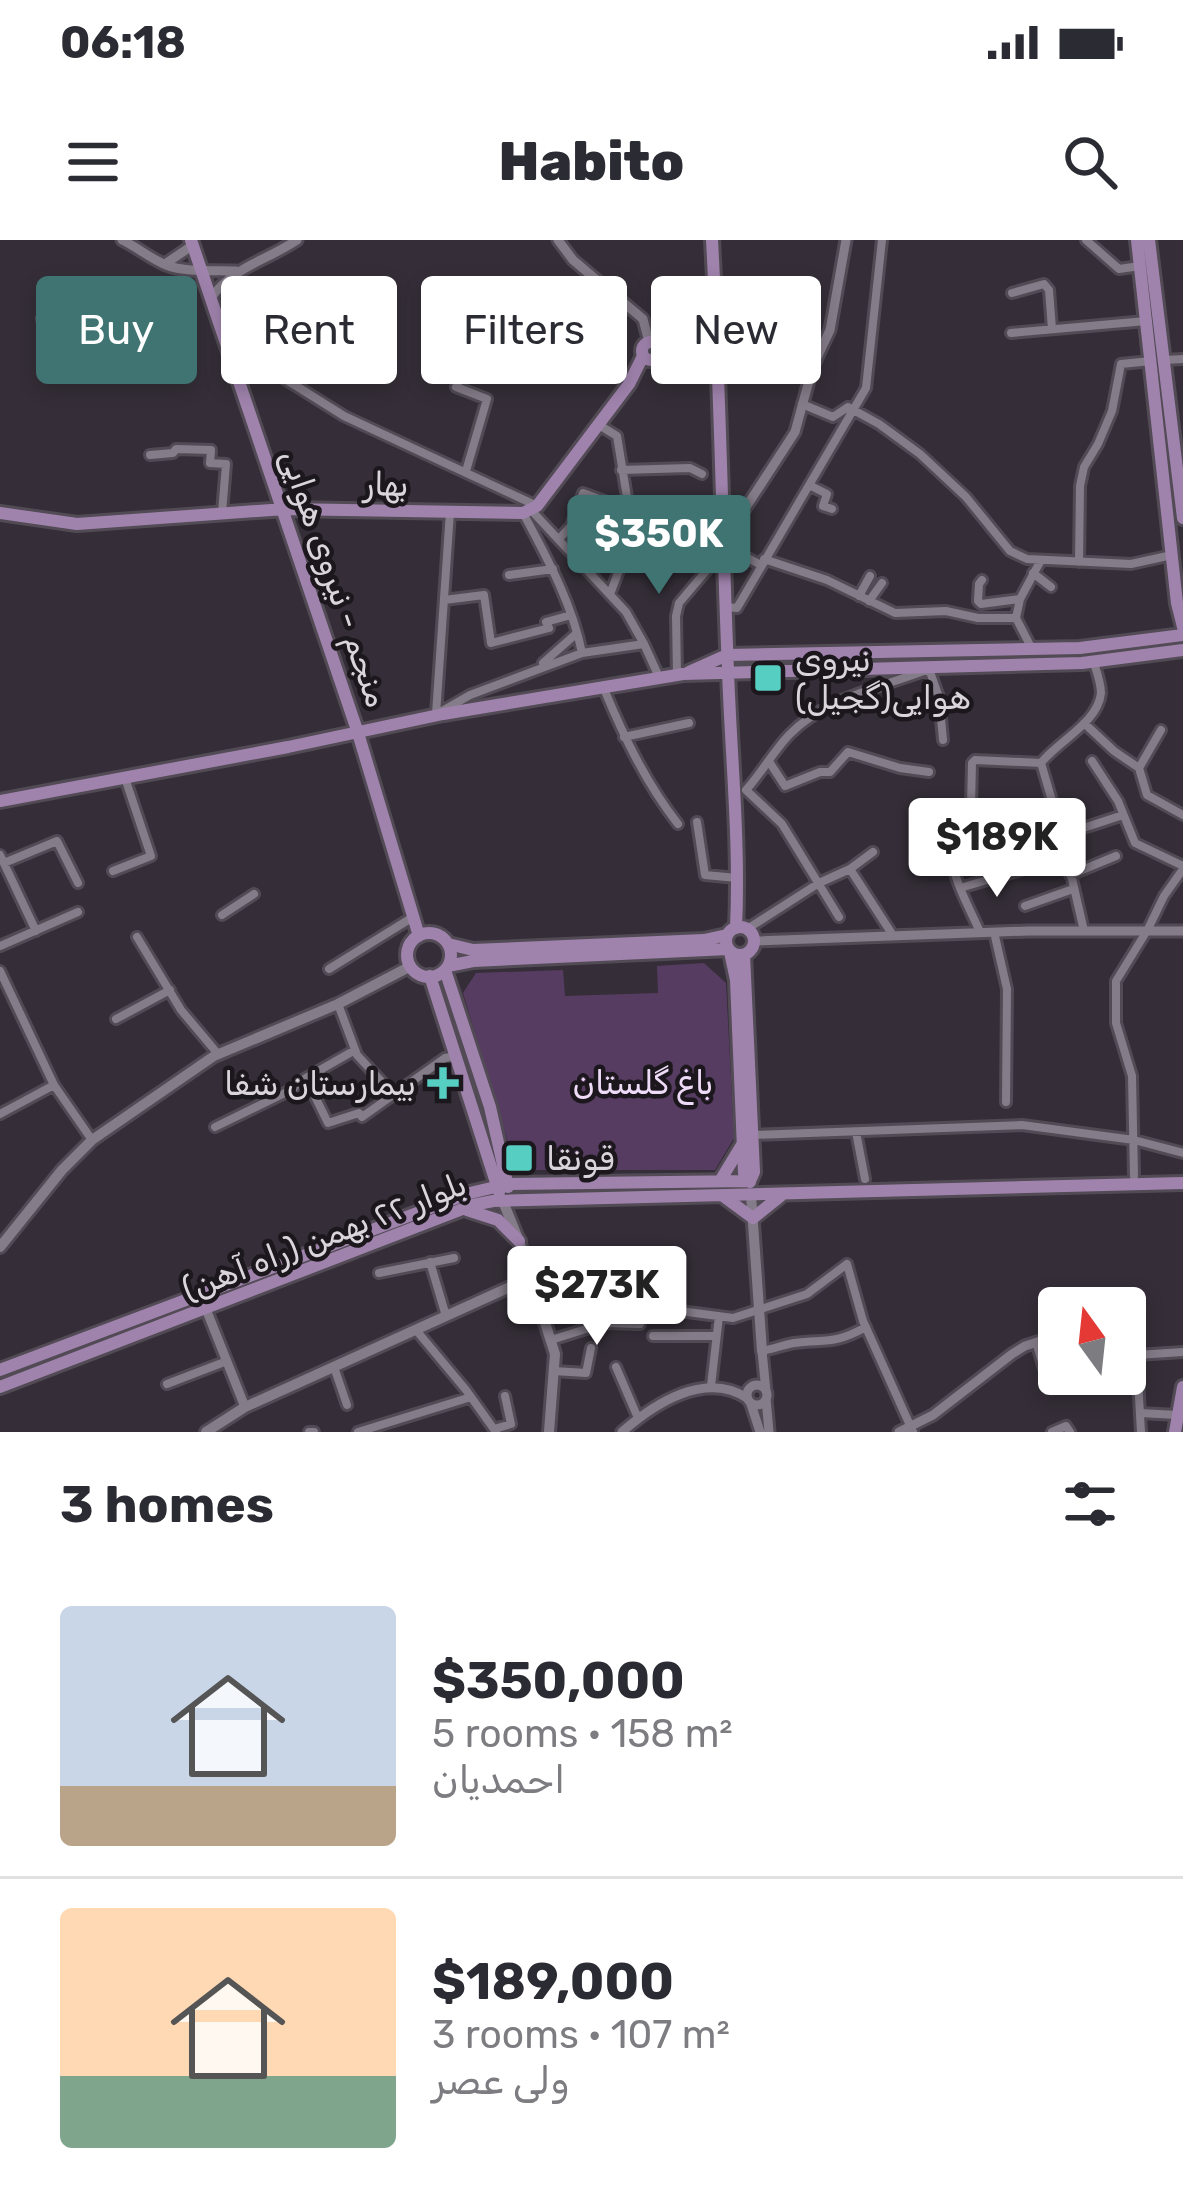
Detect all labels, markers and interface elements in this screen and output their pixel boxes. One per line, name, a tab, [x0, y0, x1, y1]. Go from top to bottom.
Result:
text: 06:18	[60, 16, 186, 69]
icon: menu	[60, 129, 126, 195]
icon: search	[1057, 129, 1123, 195]
text: Habito	[499, 130, 684, 194]
chip: Buy	[36, 276, 197, 384]
chip: Rent	[221, 276, 397, 384]
chip: Filters	[421, 276, 627, 384]
chip: New	[651, 276, 821, 384]
street label: منجم - نیروی هوایی	[271, 444, 397, 713]
street label: بهار	[361, 464, 409, 504]
pin: $350K	[575, 495, 743, 597]
text: $350K	[594, 511, 724, 557]
place label: نیروی هوایی(گجیل)	[795, 640, 971, 718]
marker: نیروی هوایی(گجیل)	[752, 662, 784, 694]
pin: $189K	[913, 798, 1081, 900]
text: $189K	[936, 814, 1058, 860]
park label: باغ گلستان	[573, 1063, 713, 1105]
place label: بیمارستان شفا	[224, 1064, 416, 1103]
marker: بیمارستان شفا	[427, 1067, 459, 1099]
place label: قونقا	[546, 1139, 614, 1179]
marker: قونقا	[503, 1142, 535, 1174]
street label: بلوار ۲۲ بهمن (راه آهن)	[176, 1164, 472, 1309]
pin: $273K	[513, 1246, 681, 1348]
text: $273K	[534, 1262, 660, 1308]
north arrow	[1038, 1287, 1146, 1395]
map controls	[1038, 1287, 1146, 1395]
icon: filters	[1057, 1471, 1123, 1537]
text: 3 homes	[60, 1474, 274, 1535]
text: $350,000	[432, 1650, 685, 1711]
icon: home	[156, 1654, 300, 1798]
text: 5 rooms · 158 m²	[432, 1711, 733, 1757]
text: احمدیان	[432, 1757, 565, 1803]
text: $189,000	[432, 1951, 674, 2012]
icon: home	[156, 1956, 300, 2100]
text: 3 rooms · 107 m²	[432, 2012, 730, 2058]
text: ولی عصر	[432, 2058, 569, 2104]

